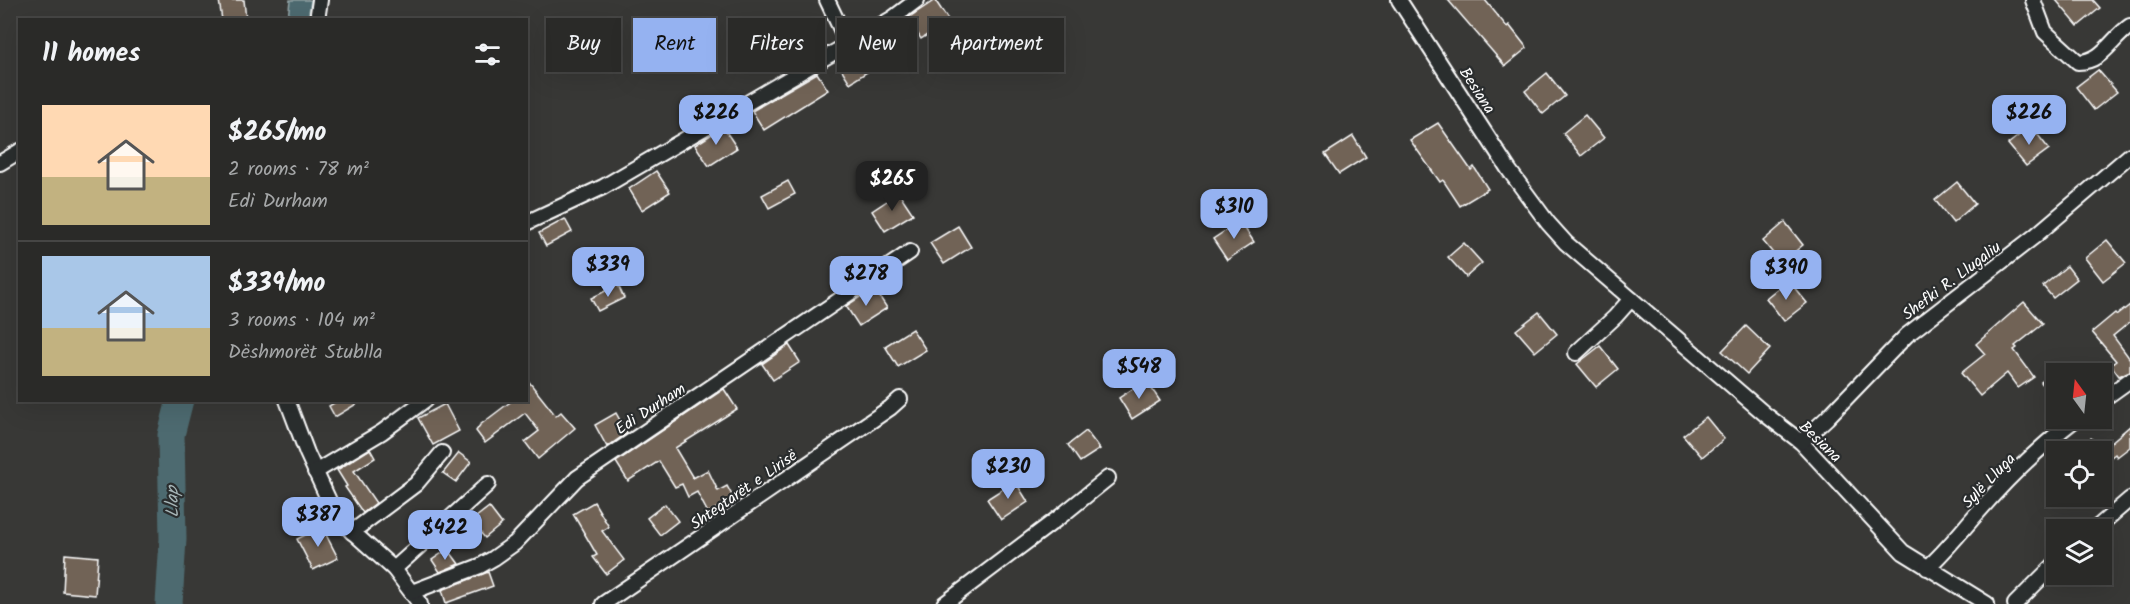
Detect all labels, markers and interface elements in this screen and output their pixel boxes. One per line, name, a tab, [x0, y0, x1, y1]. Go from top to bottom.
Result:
chip: Buy	[546, 18, 621, 72]
chip: Rent	[633, 18, 716, 72]
chip: Filters	[728, 18, 825, 72]
chip: New	[837, 18, 917, 72]
chip: Apartment	[929, 18, 1064, 72]
text: 11 homes	[42, 33, 140, 75]
icon: filters	[471, 38, 504, 71]
street label: Besiana	[1452, 62, 1501, 119]
pin: $226	[680, 95, 752, 146]
pin: $226	[1993, 95, 2065, 146]
text: $226	[693, 98, 739, 130]
text: $226	[2006, 98, 2052, 130]
text: $265/mo	[228, 112, 326, 154]
icon: home	[90, 129, 162, 201]
text: 2 rooms · 78 m²	[228, 154, 369, 186]
pin: $265	[856, 161, 928, 212]
text: $265	[870, 164, 914, 196]
text: Edi Durham	[228, 186, 328, 218]
pin: $310	[1198, 189, 1270, 240]
text: $310	[1214, 192, 1254, 224]
street label: Shefki R. Llugaliu	[1897, 235, 2007, 327]
pin: $339	[572, 247, 644, 298]
text: $339	[586, 250, 630, 282]
pin: $390	[1750, 250, 1822, 301]
text: $390	[1764, 253, 1808, 285]
pin: $278	[830, 256, 902, 307]
text: $278	[844, 259, 888, 291]
text: $339/mo	[228, 263, 325, 305]
icon: home	[90, 280, 162, 352]
text: 3 rooms · 104 m²	[228, 305, 375, 337]
text: Dëshmorët Stublla	[228, 337, 383, 369]
pin: $548	[1103, 349, 1175, 400]
text: $548	[1117, 352, 1161, 384]
north arrow	[2046, 363, 2112, 429]
map controls	[2046, 363, 2112, 585]
street label: Edi Durham	[611, 377, 691, 441]
street label: Besiana	[1793, 415, 1847, 469]
button: locate	[2046, 441, 2112, 507]
street label: Shtegtarët e Lirisë	[685, 444, 803, 537]
street label: Sylë Lluga	[1956, 448, 2022, 514]
pin: $230	[972, 449, 1044, 500]
text: $230	[986, 452, 1030, 484]
water label: Llap	[159, 484, 188, 518]
pin: $387	[282, 497, 354, 548]
text: $387	[296, 500, 340, 532]
pin: $422	[409, 510, 481, 561]
text: $422	[422, 513, 468, 545]
button: layers	[2046, 519, 2112, 585]

